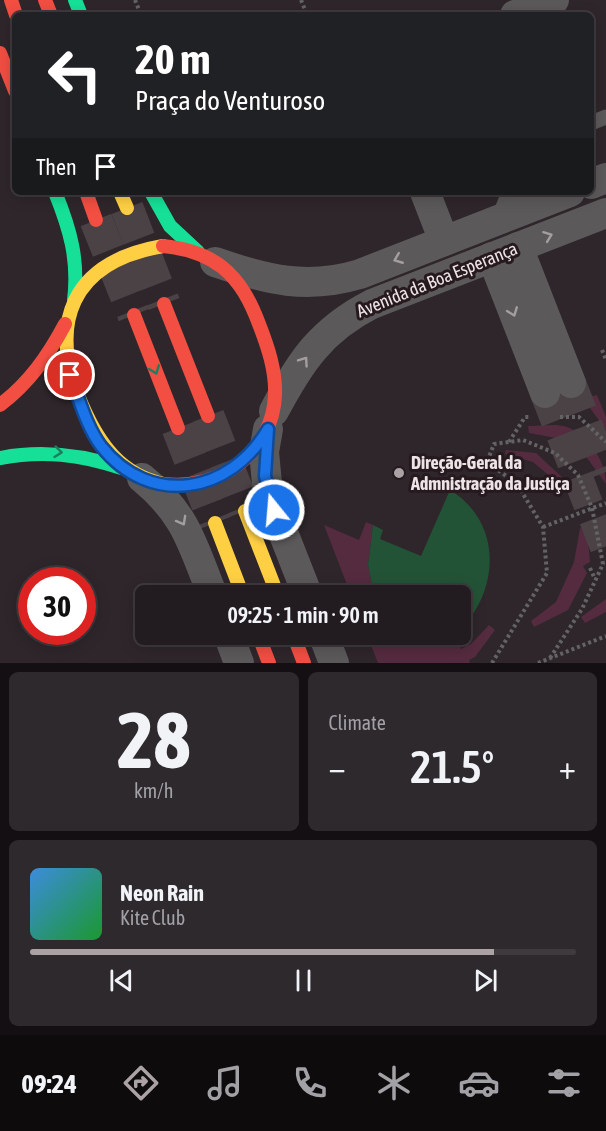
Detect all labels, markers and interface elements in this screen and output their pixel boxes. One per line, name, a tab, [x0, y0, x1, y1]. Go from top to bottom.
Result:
text: 20 m	[135, 35, 210, 83]
icon: left	[36, 36, 114, 114]
text: Praça do Venturoso	[135, 85, 325, 116]
icon: arrive	[89, 150, 122, 183]
text: Then	[36, 154, 77, 180]
one-way arrow	[542, 230, 553, 243]
street label: Avenida da Boa Esperança	[353, 238, 520, 321]
one-way arrow	[393, 252, 404, 265]
one-way arrow	[506, 306, 518, 317]
pin	[44, 349, 95, 400]
one-way arrow	[297, 357, 308, 368]
icon: arrive	[53, 358, 86, 391]
one-way arrow	[148, 364, 160, 375]
one-way arrow	[53, 445, 62, 458]
place label: Direção-Geral da Admnistração da Justiça	[410, 452, 570, 494]
marker: Direção-Geral da Admnistração da Justiça	[392, 466, 406, 480]
position arrow	[242, 478, 306, 542]
one-way arrow	[175, 514, 186, 525]
speed limit sign: 30	[18, 567, 96, 645]
text: 09:25 · 1 min · 90 m	[227, 602, 379, 628]
text: 28	[117, 695, 190, 785]
text: Climate	[329, 711, 386, 734]
text: 21.5°	[410, 741, 494, 793]
text: −	[329, 748, 346, 786]
text: +	[559, 748, 576, 786]
text: km/h	[134, 779, 174, 802]
text: Neon Rain	[120, 880, 204, 906]
text: Kite Club	[120, 906, 185, 929]
icon: previous	[105, 964, 138, 997]
icon: pause	[287, 964, 320, 997]
icon: next	[469, 964, 502, 997]
icon: directions	[120, 1062, 162, 1104]
icon: music	[204, 1062, 246, 1104]
icon: phone	[289, 1062, 331, 1104]
icon: climate	[373, 1062, 415, 1104]
icon: car	[458, 1062, 500, 1104]
icon: filters	[543, 1062, 585, 1104]
text: 09:24	[21, 1068, 77, 1099]

